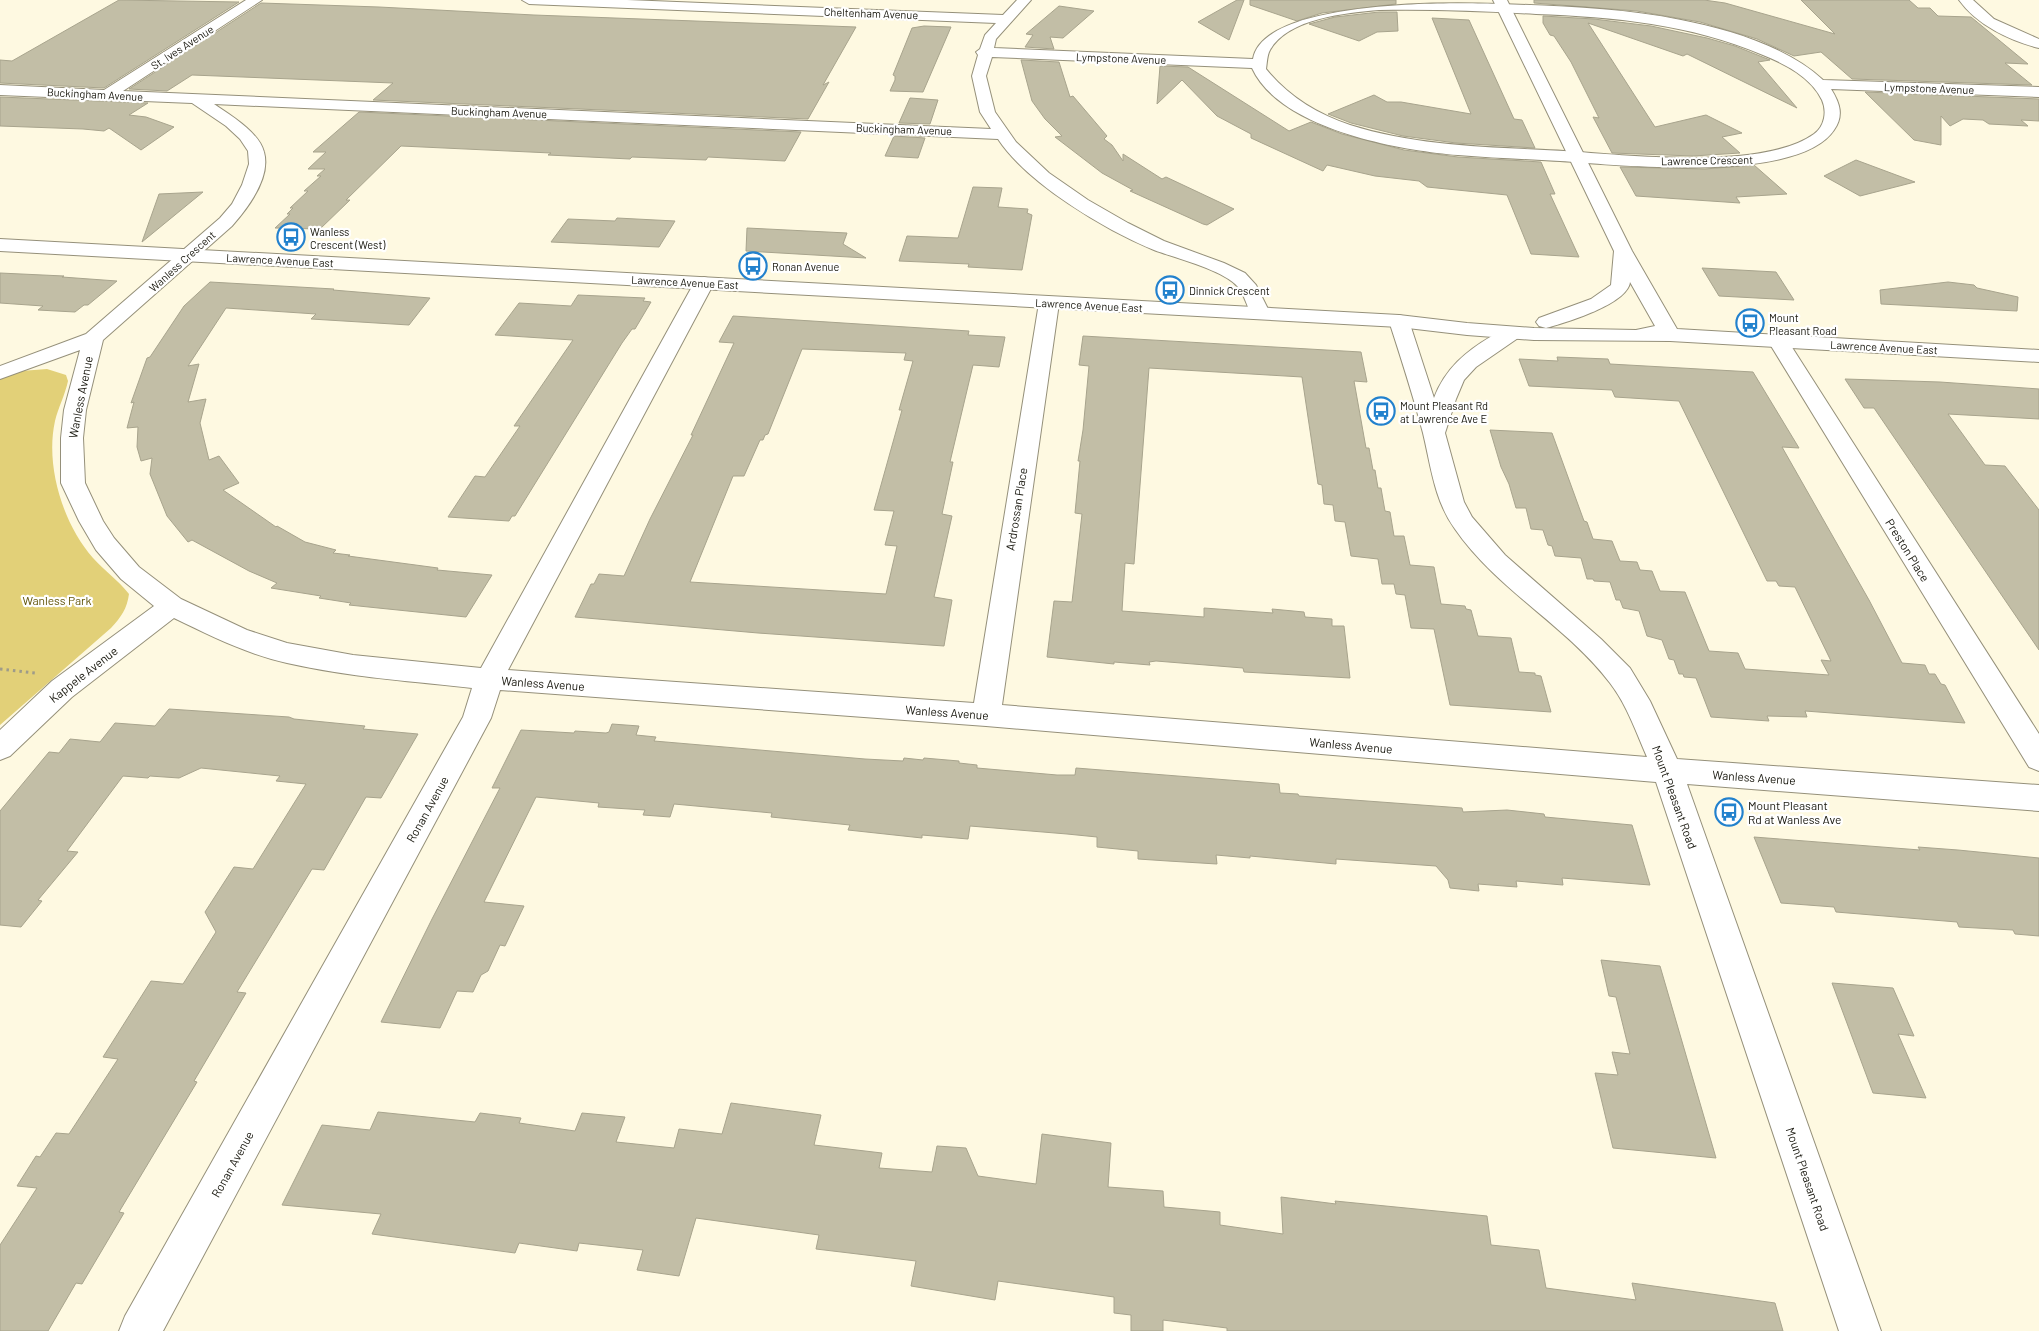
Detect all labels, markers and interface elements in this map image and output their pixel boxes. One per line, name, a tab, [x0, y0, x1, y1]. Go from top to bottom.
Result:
street label: Cheltenham Avenue	[824, 5, 919, 21]
street label: St. Ives Avenue	[148, 22, 216, 72]
street label: Lympstone Avenue	[1076, 50, 1167, 66]
street label: Lympstone Avenue	[1884, 80, 1975, 96]
street label: Buckingham Avenue	[47, 85, 144, 103]
street label: Buckingham Avenue	[451, 104, 547, 120]
street label: Buckingham Avenue	[856, 121, 952, 137]
street label: Lawrence Crescent	[1661, 153, 1753, 167]
bus stop icon: Wanless Crescent (West)	[276, 222, 306, 252]
place label: Wanless Crescent (West)	[310, 225, 385, 251]
street label: Wanless Crescent	[146, 228, 218, 294]
street label: Lawrence Avenue East	[226, 251, 334, 269]
bus stop icon: Ronan Avenue	[738, 251, 768, 281]
place label: Ronan Avenue	[772, 260, 839, 273]
street label: Lawrence Avenue East	[631, 273, 739, 291]
bus stop icon: Dinnick Crescent	[1155, 275, 1185, 305]
place label: Dinnick Crescent	[1189, 284, 1270, 297]
street label: Lawrence Avenue East	[1035, 296, 1143, 314]
bus stop icon: Mount Pleasant Road	[1735, 308, 1765, 338]
place label: Mount Pleasant Road	[1769, 311, 1837, 337]
street label: Lawrence Avenue East	[1830, 338, 1938, 356]
street label: Wanless Avenue	[65, 355, 95, 439]
bus stop icon: Mount Pleasant Rd at Lawrence Ave E	[1366, 396, 1396, 426]
place label: Mount Pleasant Rd at Lawrence Ave E	[1400, 399, 1488, 425]
street label: Ardrossan Place	[1003, 466, 1029, 552]
street label: Preston Place	[1883, 516, 1933, 584]
park label: Wanless Park	[23, 593, 91, 607]
street label: Kappele Avenue	[46, 643, 120, 705]
street label: Wanless Avenue	[501, 673, 585, 693]
street label: Wanless Avenue	[905, 702, 989, 722]
street label: Wanless Avenue	[1309, 734, 1393, 756]
street label: Mount Pleasant Road	[1650, 743, 1700, 851]
street label: Wanless Avenue	[1712, 767, 1796, 787]
street label: Ronan Avenue	[403, 773, 451, 845]
bus stop icon: Mount Pleasant Rd at Wanless Ave	[1714, 797, 1744, 827]
place label: Mount Pleasant Rd at Wanless Ave	[1748, 798, 1841, 826]
street label: Mount Pleasant Road	[1784, 1125, 1832, 1233]
street label: Ronan Avenue	[208, 1128, 256, 1200]

